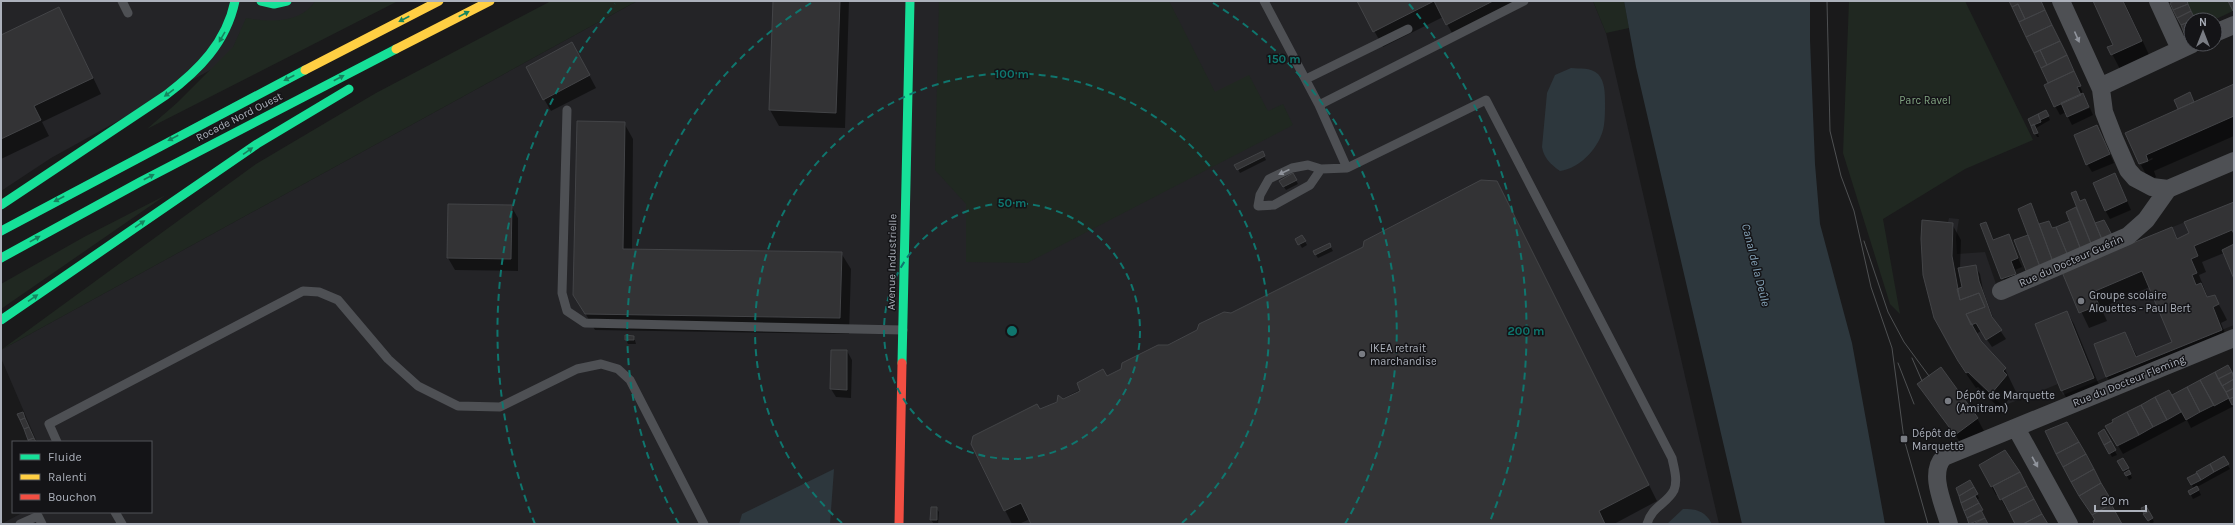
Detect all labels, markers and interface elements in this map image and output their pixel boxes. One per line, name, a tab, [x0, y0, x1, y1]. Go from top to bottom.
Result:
one-way arrow	[458, 11, 470, 17]
north arrow	[2183, 12, 2223, 52]
one-way arrow	[399, 16, 410, 22]
text: N	[2199, 16, 2207, 29]
one-way arrow	[219, 31, 226, 43]
one-way arrow	[2074, 31, 2080, 42]
text: 150 m	[1267, 52, 1301, 66]
text: 100 m	[995, 67, 1029, 81]
one-way arrow	[283, 75, 295, 82]
one-way arrow	[333, 75, 345, 81]
one-way arrow	[164, 89, 174, 97]
street label: Rocade Nord Ouest	[194, 90, 284, 144]
park label: Parc Ravel	[1899, 94, 1951, 107]
one-way arrow	[168, 135, 179, 142]
one-way arrow	[242, 147, 253, 154]
one-way arrow	[1278, 169, 1289, 175]
one-way arrow	[144, 174, 155, 180]
one-way arrow	[53, 196, 64, 202]
text: 50 m	[998, 196, 1027, 210]
street label: Avenue Industrielle	[885, 213, 899, 310]
one-way arrow	[135, 220, 146, 228]
water label: Canal de la Deûle	[1739, 222, 1773, 308]
street label: Rue du Docteur Guérin	[2017, 232, 2125, 290]
one-way arrow	[29, 235, 41, 242]
place label: Groupe scolaire Alouettes - Paul Bert	[2089, 289, 2191, 315]
one-way arrow	[27, 294, 39, 301]
marker: Groupe scolaire Alouettes - Paul Bert	[2076, 296, 2086, 306]
centre of rings	[1005, 324, 1019, 338]
text: 200 m	[1508, 324, 1544, 338]
place label: IKEA retrait marchandise	[1370, 342, 1437, 368]
marker: IKEA retrait marchandise	[1357, 349, 1367, 359]
street label: Rue du Docteur Fleming	[2071, 352, 2188, 410]
place label: Dépôt de Marquette (Amitram)	[1956, 389, 2055, 415]
marker: Dépôt de Marquette (Amitram)	[1943, 396, 1953, 406]
place label: Dépôt de Marquette	[1912, 427, 1964, 453]
marker: Dépôt de Marquette	[1899, 434, 1909, 444]
legend	[12, 441, 152, 513]
text: Fluide	[48, 450, 82, 464]
one-way arrow	[2032, 456, 2039, 468]
text: Ralenti	[48, 470, 87, 484]
scale bar	[2095, 487, 2146, 513]
text: Bouchon	[48, 490, 97, 504]
text: 20 m	[2101, 494, 2129, 508]

